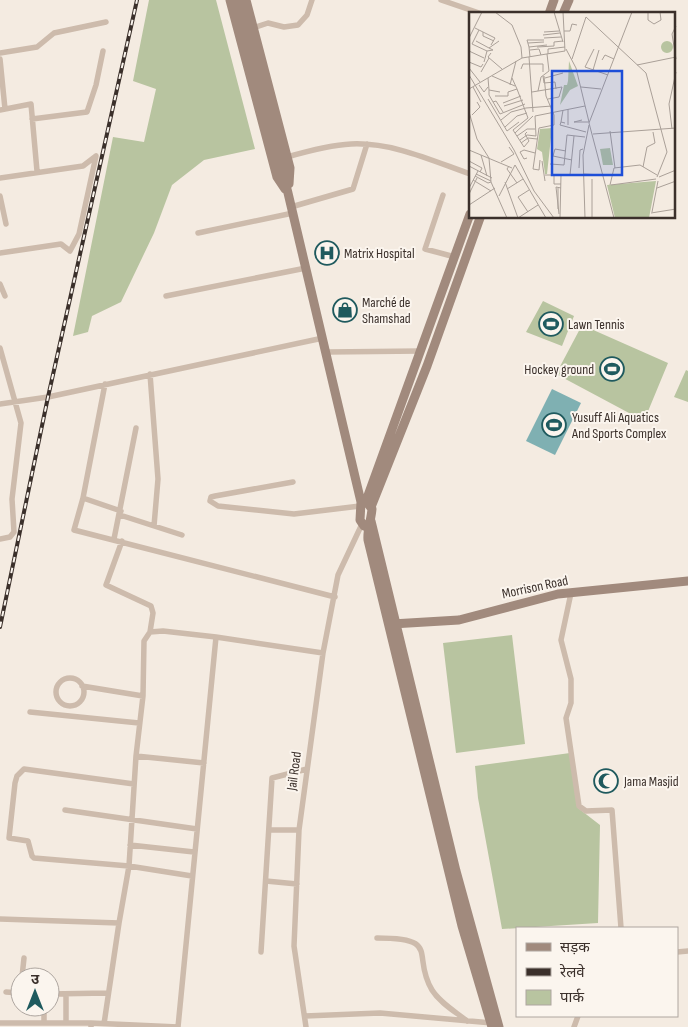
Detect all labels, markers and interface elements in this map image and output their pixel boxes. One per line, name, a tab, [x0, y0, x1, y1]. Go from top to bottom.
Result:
inset map	[469, 12, 676, 219]
hospital icon: Matrix Hospital	[314, 240, 340, 266]
place label: Matrix Hospital	[344, 245, 415, 262]
place label: Marché de Shamshad	[362, 294, 411, 327]
shop icon: Marché de Shamshad	[332, 297, 358, 323]
sports icon: Lawn Tennis	[538, 311, 564, 337]
place label: Lawn Tennis	[568, 316, 625, 333]
sports icon: Hockey ground	[599, 356, 625, 382]
place label: Hockey ground	[524, 361, 594, 378]
place label: Yusuff Ali Aquatics And Sports Complex	[571, 409, 667, 442]
sports icon: Yusuff Ali Aquatics And Sports Complex	[541, 412, 567, 438]
street label: Morrison Road	[500, 572, 570, 602]
street label: Jail Road	[283, 750, 305, 792]
mosque icon: Jama Masjid	[593, 768, 619, 794]
place label: Jama Masjid	[623, 773, 679, 790]
legend	[516, 927, 678, 1017]
text: सड़क	[560, 938, 590, 957]
text: रेलवे	[559, 963, 585, 982]
north arrow	[10, 967, 60, 1017]
text: उ	[31, 971, 40, 988]
text: पार्क	[560, 988, 584, 1007]

